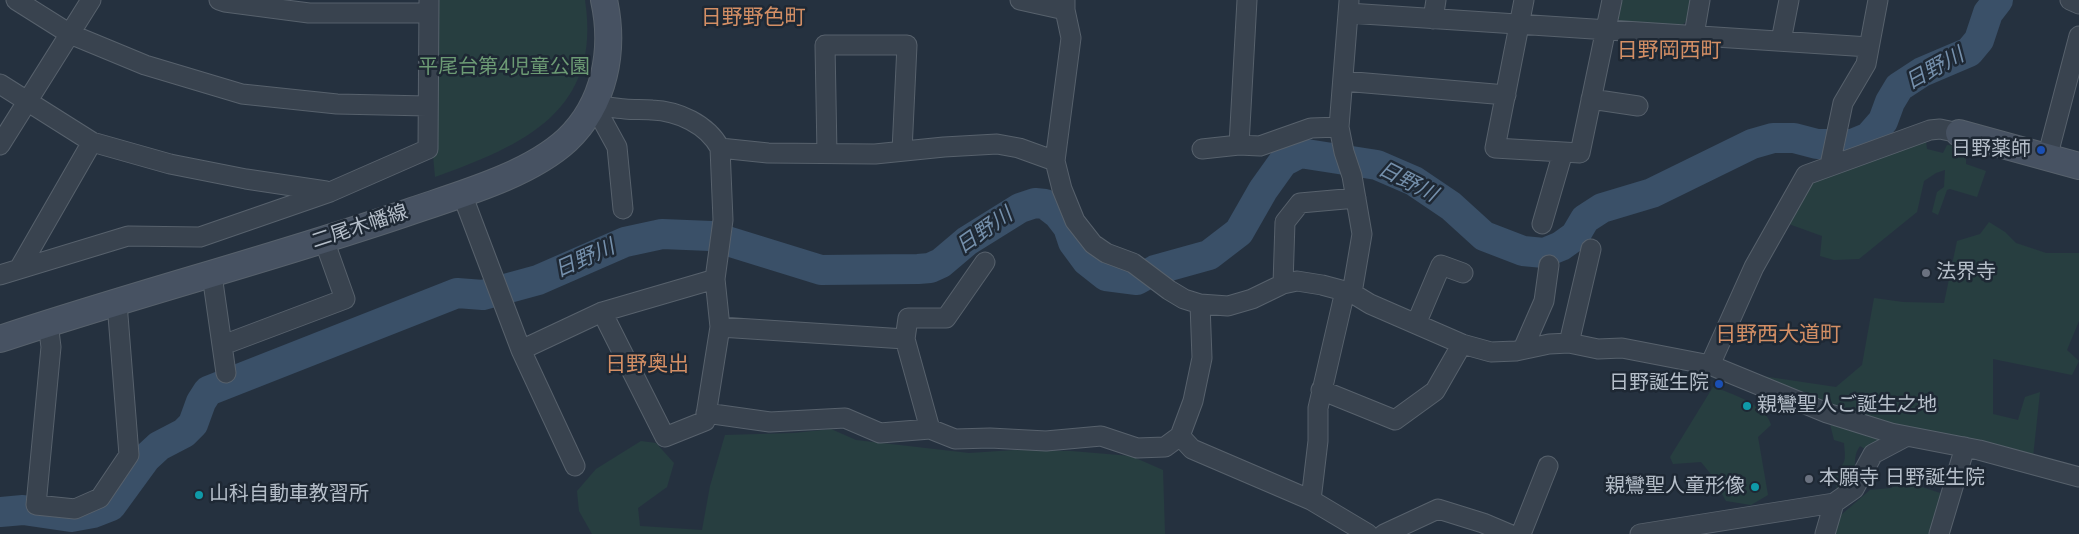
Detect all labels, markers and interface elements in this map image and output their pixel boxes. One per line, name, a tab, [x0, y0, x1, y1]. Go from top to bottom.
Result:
district label: 日野野色町	[701, 6, 805, 32]
district label: 日野岡西町	[1617, 39, 1721, 65]
water label: 日野川	[1901, 44, 1969, 96]
park label: 平尾台第4児童公園	[418, 56, 590, 80]
place label: 日野薬師	[1951, 138, 2031, 162]
marker: 日野薬師	[2035, 144, 2047, 156]
water label: 日野川	[1373, 157, 1441, 209]
street label: 二尾木幡線	[309, 201, 411, 255]
water label: 日野川	[952, 204, 1018, 260]
water label: 日野川	[551, 236, 619, 284]
place label: 法界寺	[1936, 261, 1996, 285]
marker: 法界寺	[1920, 267, 1932, 279]
district label: 日野西大道町	[1715, 323, 1841, 349]
district label: 日野奥出	[605, 353, 689, 379]
place label: 日野誕生院	[1609, 372, 1709, 396]
marker: 日野誕生院	[1713, 378, 1725, 390]
place label: 親鸞聖人ご誕生之地	[1757, 394, 1937, 418]
marker: 親鸞聖人ご誕生之地	[1741, 400, 1753, 412]
place label: 本願寺 日野誕生院	[1819, 467, 1985, 491]
marker: 本願寺 日野誕生院	[1803, 473, 1815, 485]
place label: 親鸞聖人童形像	[1605, 475, 1745, 499]
marker: 親鸞聖人童形像	[1749, 481, 1761, 493]
place label: 山科自動車教習所	[209, 483, 369, 507]
marker: 山科自動車教習所	[193, 489, 205, 501]

